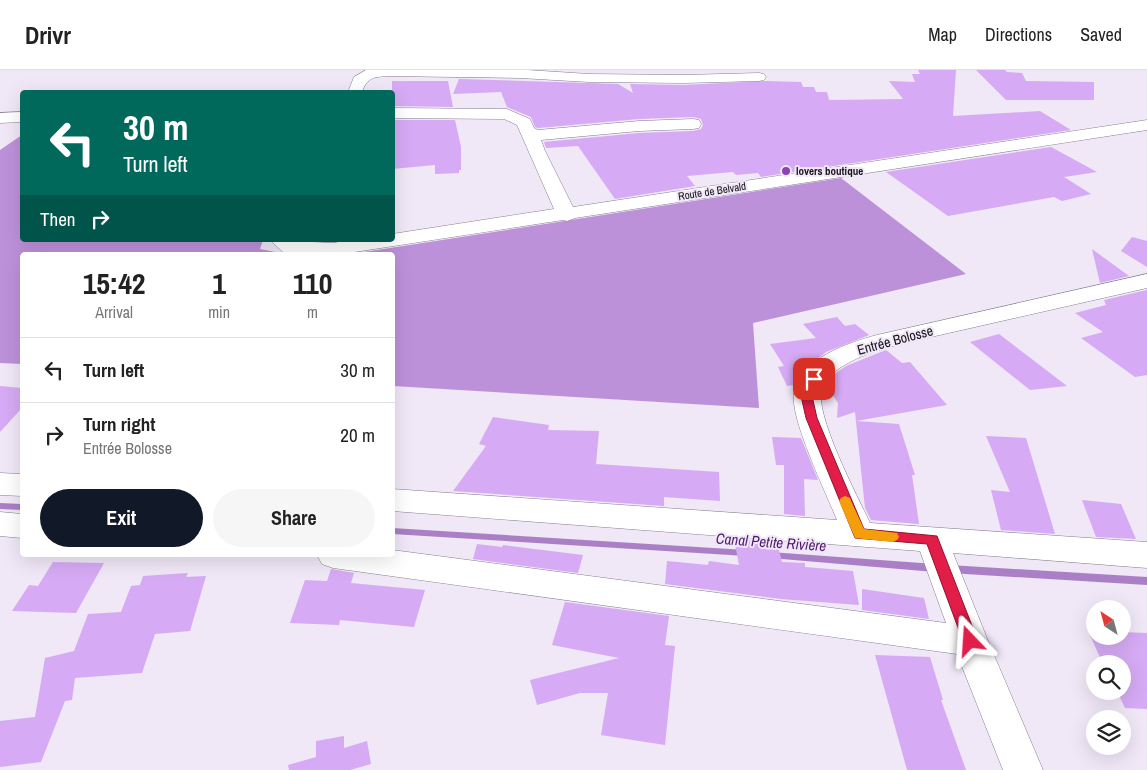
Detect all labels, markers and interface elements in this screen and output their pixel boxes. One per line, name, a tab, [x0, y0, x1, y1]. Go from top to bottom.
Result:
text: Drivr	[25, 19, 71, 51]
text: Map	[928, 22, 957, 47]
text: Directions	[985, 22, 1052, 47]
text: Saved	[1080, 22, 1122, 47]
text: 30 m	[123, 104, 188, 151]
icon: left	[40, 110, 105, 175]
text: Turn left	[123, 149, 188, 179]
place label: lovers boutique	[796, 164, 863, 178]
marker: lovers boutique	[780, 165, 792, 177]
street label: Route de Belvald	[677, 179, 747, 203]
icon: right	[86, 205, 114, 233]
text: Then	[40, 206, 76, 232]
text: 15:42	[83, 263, 146, 303]
text: 1	[212, 263, 226, 303]
text: 110	[293, 263, 332, 303]
text: Arrival	[95, 301, 133, 323]
text: min	[208, 301, 230, 323]
text: m	[307, 301, 318, 323]
street label: Entrée Bolosse	[855, 321, 935, 359]
icon: left	[40, 356, 68, 384]
text: Turn left	[83, 357, 144, 383]
text: 30 m	[340, 357, 375, 383]
pin	[793, 358, 835, 400]
icon: arrive	[800, 365, 828, 393]
text: Turn right	[83, 411, 155, 437]
icon: right	[40, 421, 68, 449]
text: 20 m	[340, 422, 375, 448]
text: Entrée Bolosse	[83, 437, 172, 459]
button: Exit	[40, 489, 203, 547]
button: Share	[213, 489, 375, 547]
water label: Canal Petite Rivière	[715, 528, 827, 556]
north arrow	[1086, 600, 1131, 645]
map controls	[1086, 600, 1131, 755]
position arrow	[943, 614, 995, 666]
button: search	[1086, 655, 1131, 700]
button: layers	[1086, 710, 1131, 755]

